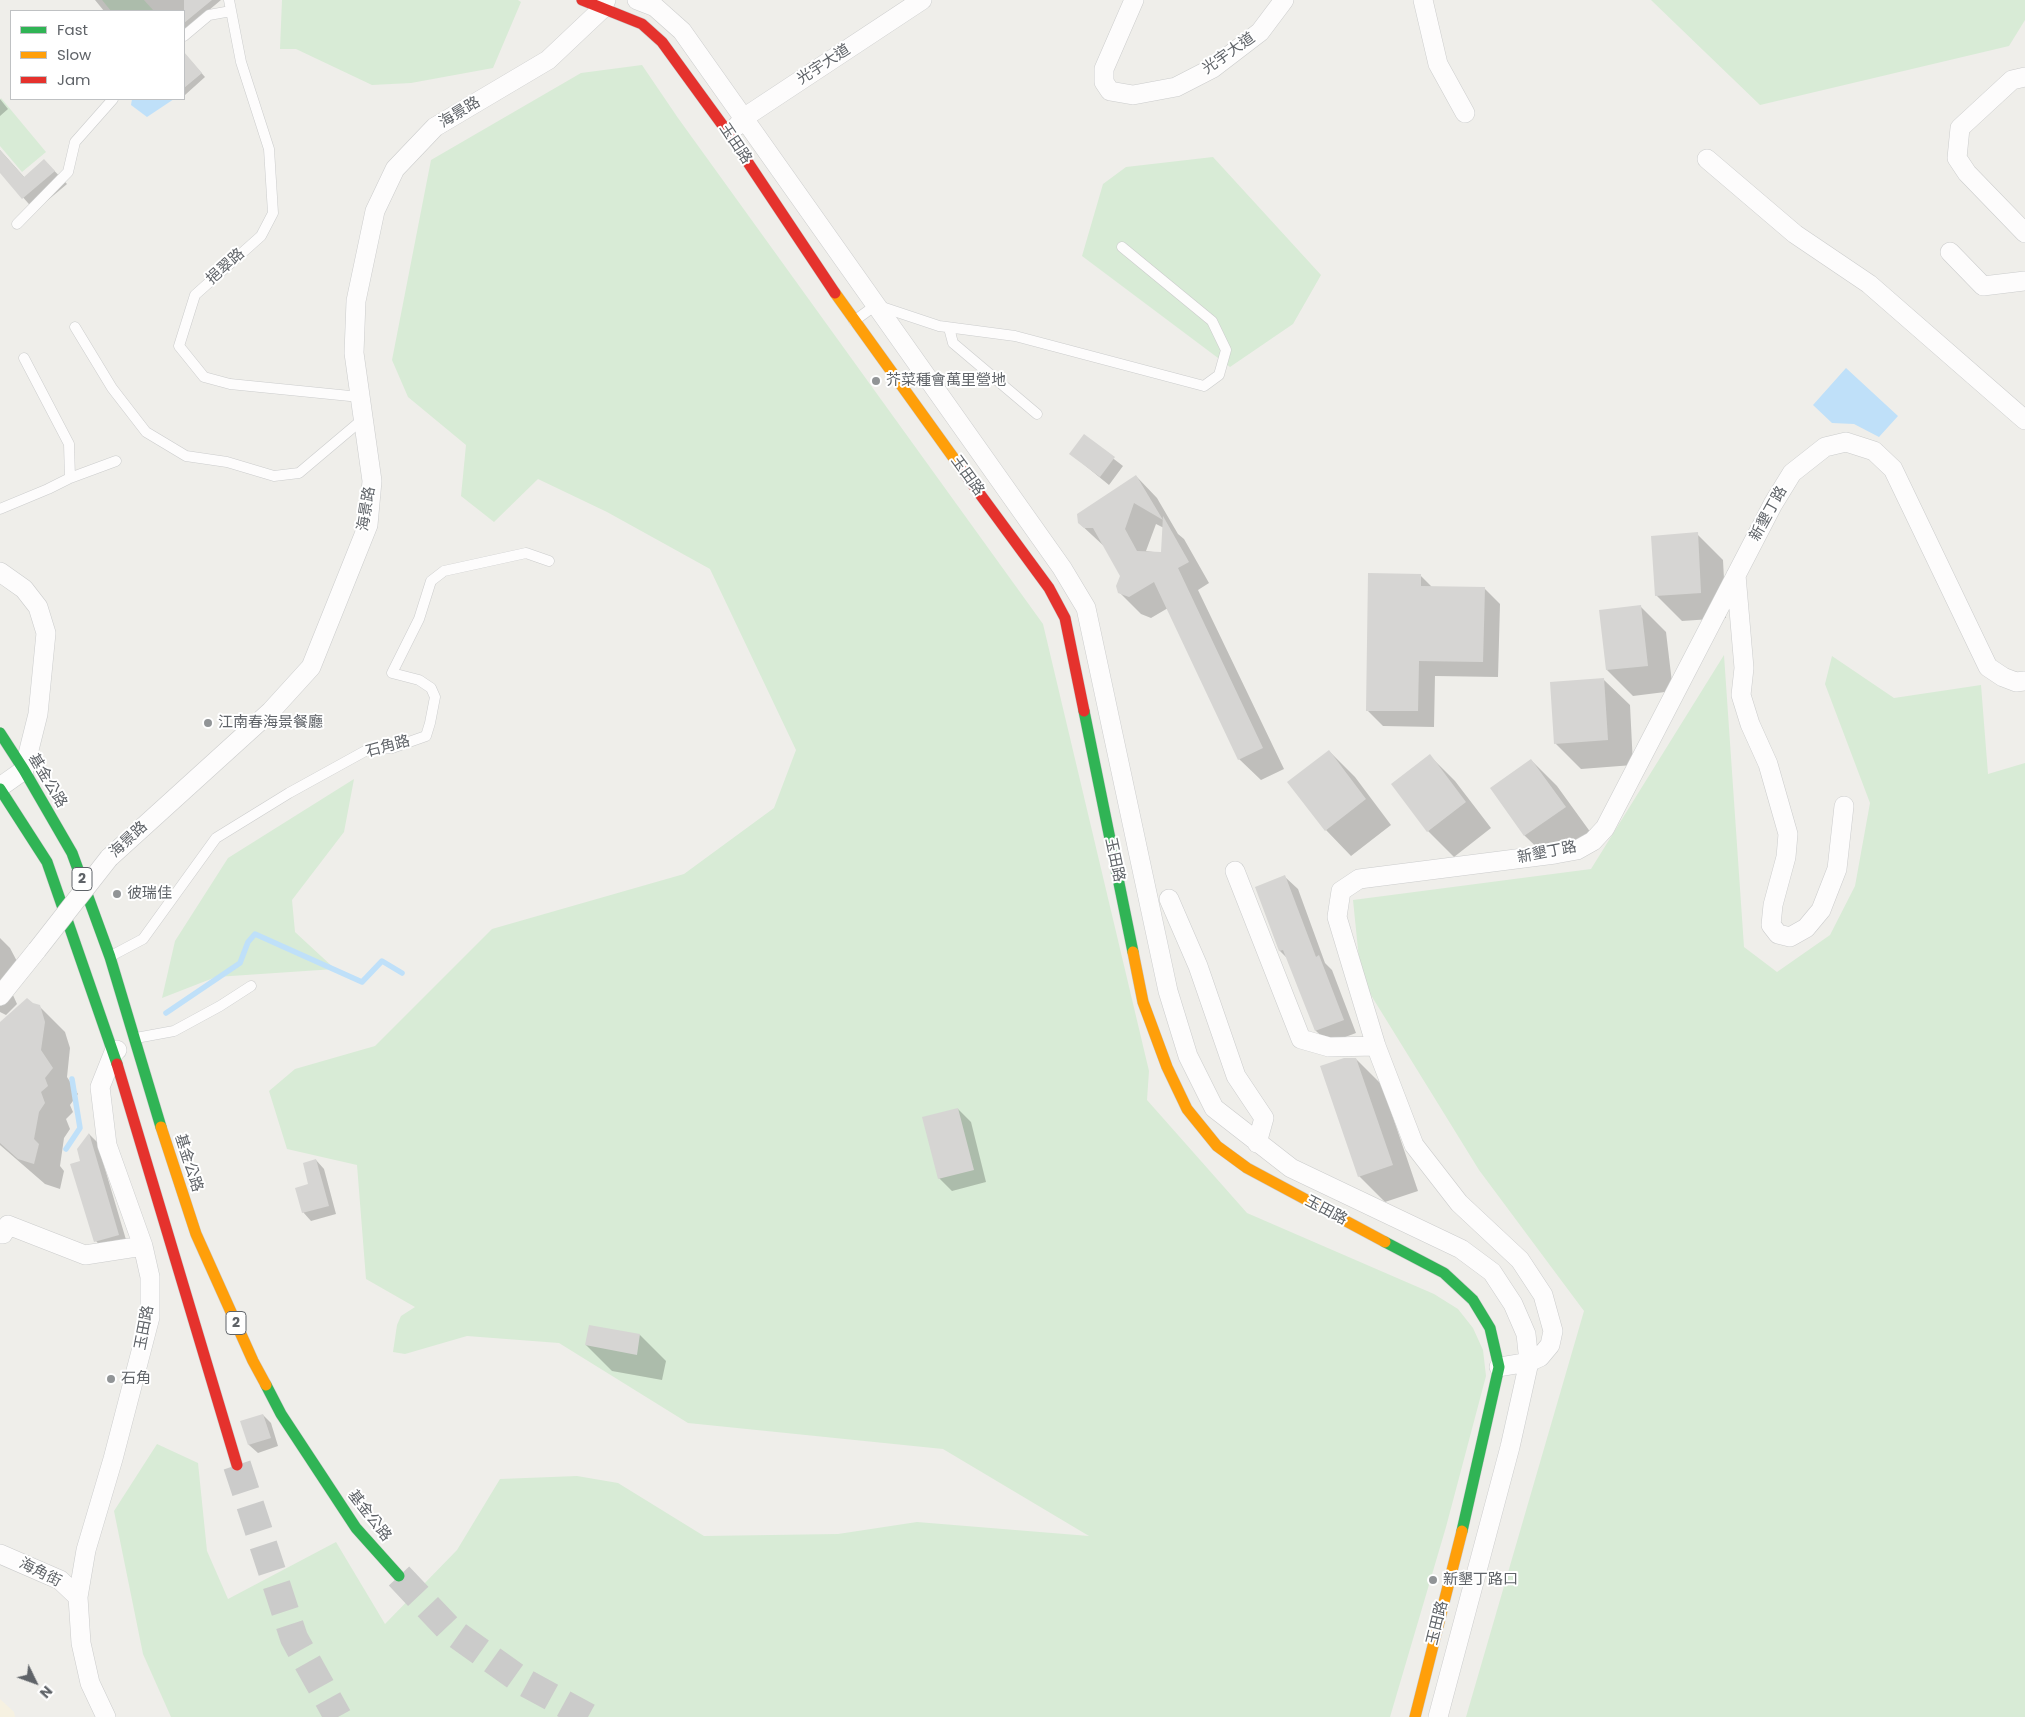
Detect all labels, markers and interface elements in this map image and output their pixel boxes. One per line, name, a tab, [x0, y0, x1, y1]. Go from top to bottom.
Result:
legend	[10, 10, 185, 100]
text: Fast	[57, 19, 88, 40]
street label: 光宇大道	[1199, 29, 1259, 79]
street label: 光宇大道	[794, 41, 854, 89]
text: Slow	[57, 44, 91, 65]
text: Jam	[57, 69, 91, 90]
street label: 海景路	[436, 94, 484, 132]
street label: 玉田路	[715, 120, 755, 168]
street label: 挹翠路	[203, 245, 249, 289]
place label: 芥菜種會萬里營地	[886, 372, 1006, 390]
marker: 芥菜種會萬里營地	[870, 375, 882, 387]
street label: 玉田路	[946, 453, 988, 499]
street label: 新墾丁路	[1747, 483, 1791, 545]
street label: 海景路	[355, 485, 379, 533]
place label: 江南春海景餐廳	[218, 714, 323, 732]
marker: 江南春海景餐廳	[202, 717, 214, 729]
street label: 石角路	[364, 732, 412, 762]
street label: 基金公路	[24, 751, 70, 811]
street label: 海景路	[106, 818, 152, 862]
street label: 玉田路	[1101, 836, 1127, 884]
street label: 新墾丁路	[1516, 838, 1578, 868]
road number: 2	[72, 868, 92, 891]
place label: 彼瑞佳	[127, 885, 172, 903]
marker: 彼瑞佳	[111, 888, 123, 900]
street label: 基金公路	[170, 1132, 206, 1194]
street label: 玉田路	[1302, 1192, 1350, 1230]
street label: 玉田路	[132, 1304, 158, 1352]
road number: 2	[226, 1312, 246, 1335]
place label: 石角	[121, 1370, 151, 1388]
marker: 石角	[105, 1373, 117, 1385]
street label: 基金公路	[343, 1487, 395, 1545]
street label: 海角街	[16, 1555, 64, 1591]
place label: 新墾丁路口	[1443, 1571, 1518, 1589]
marker: 新墾丁路口	[1427, 1574, 1439, 1586]
street label: 玉田路	[1424, 1599, 1452, 1647]
north arrow	[10, 1657, 60, 1707]
text: N	[35, 1681, 57, 1703]

